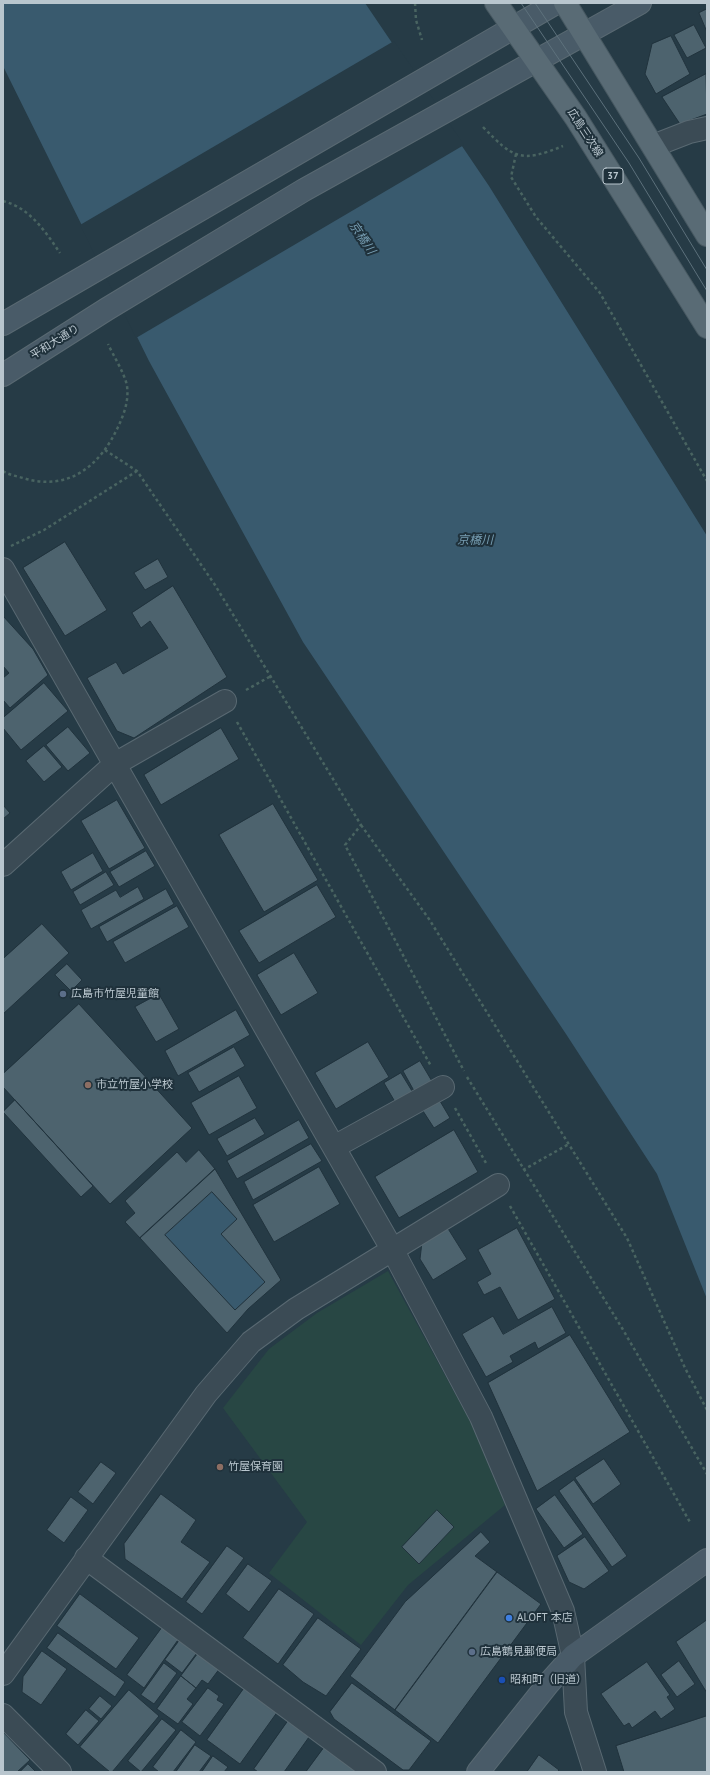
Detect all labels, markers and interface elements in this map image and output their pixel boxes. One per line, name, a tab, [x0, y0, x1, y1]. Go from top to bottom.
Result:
street label: 広島三次線	[564, 106, 606, 160]
road number: 37	[603, 168, 623, 184]
water label: 京橋川	[346, 219, 378, 257]
street label: 平和大通り	[28, 322, 82, 362]
water label: 京橋川	[457, 534, 493, 548]
place label: 広島市竹屋児童館	[71, 987, 159, 1001]
marker: 広島市竹屋児童館	[58, 989, 68, 999]
place label: 市立竹屋小学校	[96, 1078, 173, 1092]
marker: 市立竹屋小学校	[83, 1080, 93, 1090]
place label: 竹屋保育園	[228, 1460, 283, 1474]
marker: 竹屋保育園	[215, 1462, 225, 1472]
place label: ALOFT 本店	[517, 1611, 573, 1625]
marker: ALOFT 本店	[504, 1613, 514, 1623]
place label: 広島鶴見郵便局	[480, 1645, 557, 1659]
marker: 広島鶴見郵便局	[467, 1647, 477, 1657]
place label: 昭和町（旧道）	[510, 1673, 587, 1687]
marker: 昭和町（旧道）	[497, 1675, 507, 1685]

